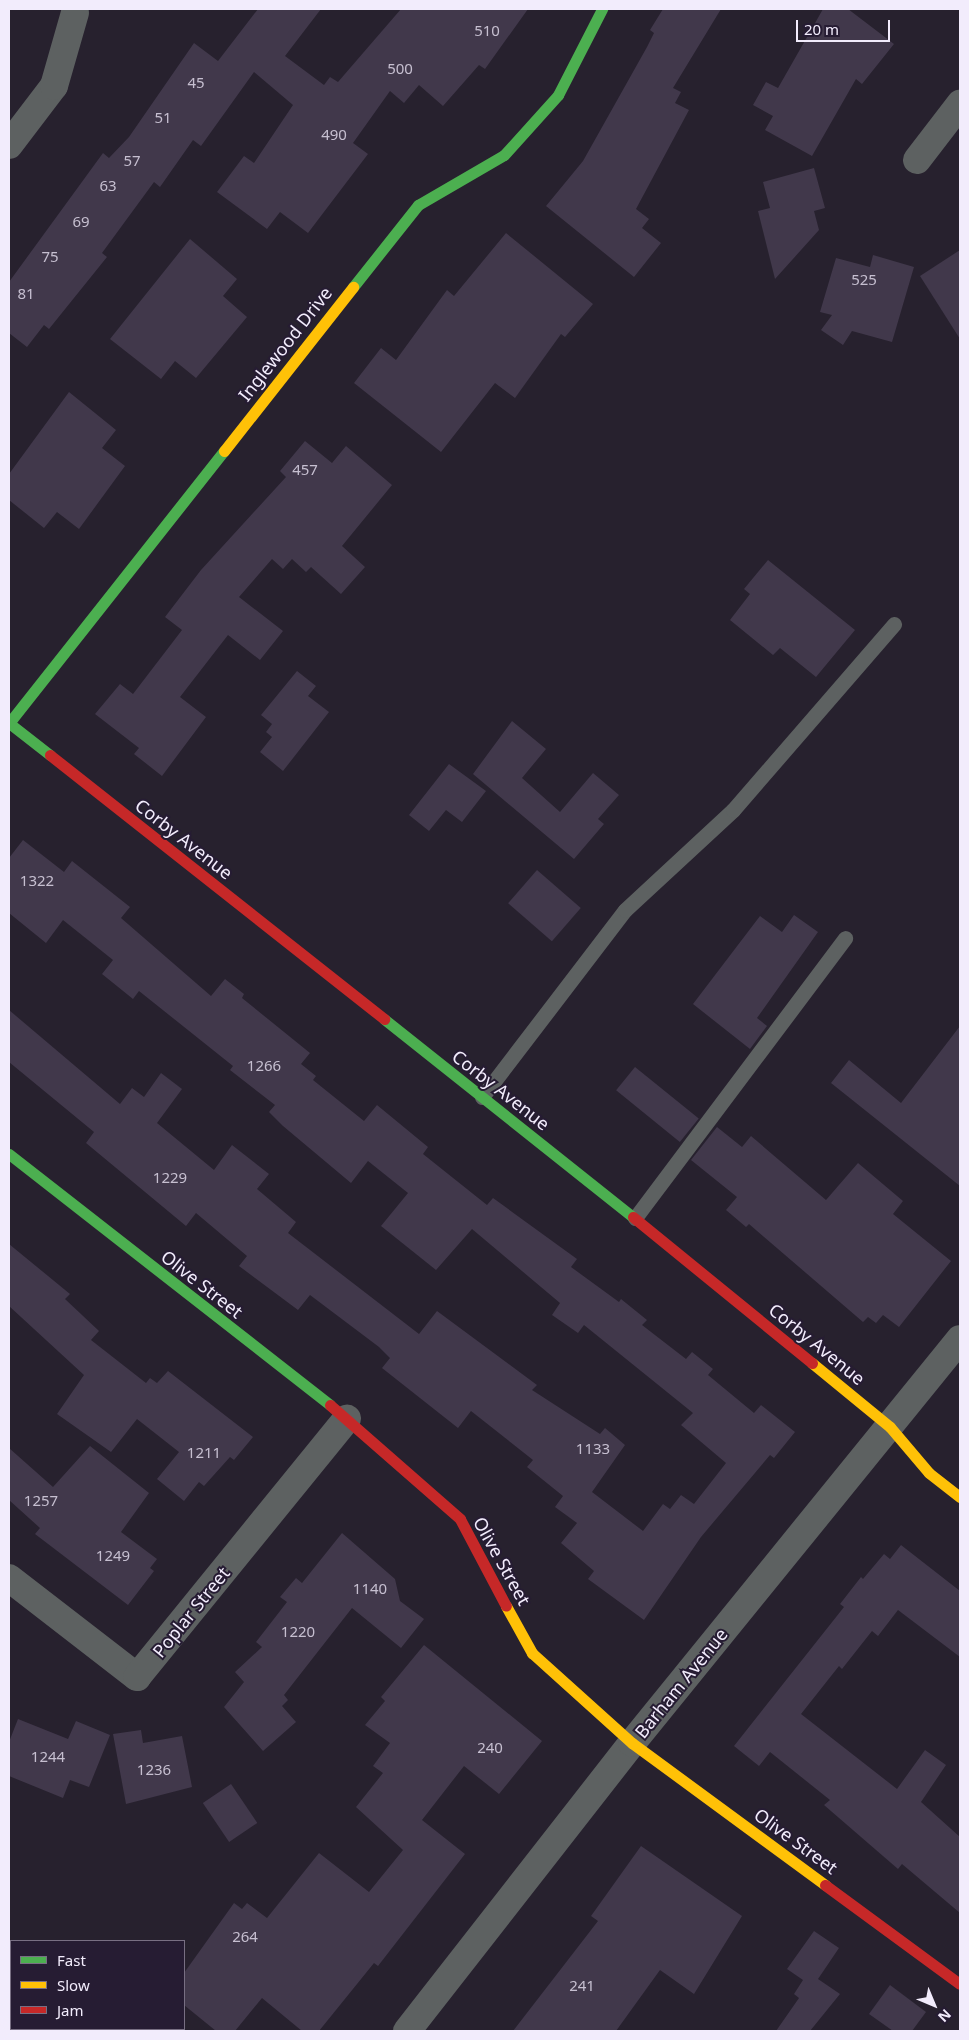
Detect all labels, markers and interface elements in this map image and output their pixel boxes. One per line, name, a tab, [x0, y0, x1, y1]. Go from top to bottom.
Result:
scale bar	[799, 10, 893, 42]
text: 20 m	[804, 19, 839, 39]
house number: 510	[474, 22, 500, 40]
house number: 500	[387, 60, 413, 78]
house number: 45	[187, 74, 205, 92]
house number: 51	[154, 109, 172, 127]
house number: 490	[321, 126, 347, 144]
house number: 57	[123, 152, 141, 170]
house number: 63	[99, 177, 117, 195]
house number: 69	[72, 213, 90, 231]
house number: 75	[41, 248, 59, 266]
house number: 525	[851, 271, 877, 289]
street label: Inglewood Drive	[234, 283, 336, 405]
house number: 81	[17, 285, 35, 303]
house number: 457	[292, 461, 318, 479]
street label: Corby Avenue	[131, 794, 237, 884]
house number: 1322	[20, 872, 54, 890]
street label: Corby Avenue	[448, 1045, 554, 1135]
house number: 1266	[247, 1057, 281, 1075]
house number: 1229	[153, 1169, 187, 1187]
street label: Olive Street	[157, 1245, 247, 1323]
street label: Corby Avenue	[765, 1299, 869, 1389]
house number: 1133	[576, 1440, 610, 1458]
house number: 1211	[187, 1444, 221, 1462]
house number: 1257	[24, 1492, 58, 1510]
street label: Olive Street	[469, 1513, 535, 1609]
house number: 1249	[96, 1547, 130, 1565]
street label: Poplar Street	[148, 1562, 234, 1662]
house number: 1140	[353, 1580, 387, 1598]
house number: 1220	[281, 1623, 315, 1641]
street label: Barham Avenue	[630, 1624, 732, 1742]
house number: 240	[477, 1739, 503, 1757]
house number: 1244	[31, 1748, 65, 1766]
house number: 1236	[137, 1761, 171, 1779]
street label: Olive Street	[750, 1804, 842, 1878]
house number: 264	[232, 1928, 258, 1946]
legend	[10, 1940, 185, 2030]
text: Fast	[57, 1950, 86, 1970]
text: Slow	[57, 1975, 90, 1995]
house number: 241	[569, 1977, 595, 1995]
north arrow	[909, 1980, 959, 2030]
text: Jam	[57, 2000, 84, 2020]
text: N	[934, 2005, 956, 2027]

